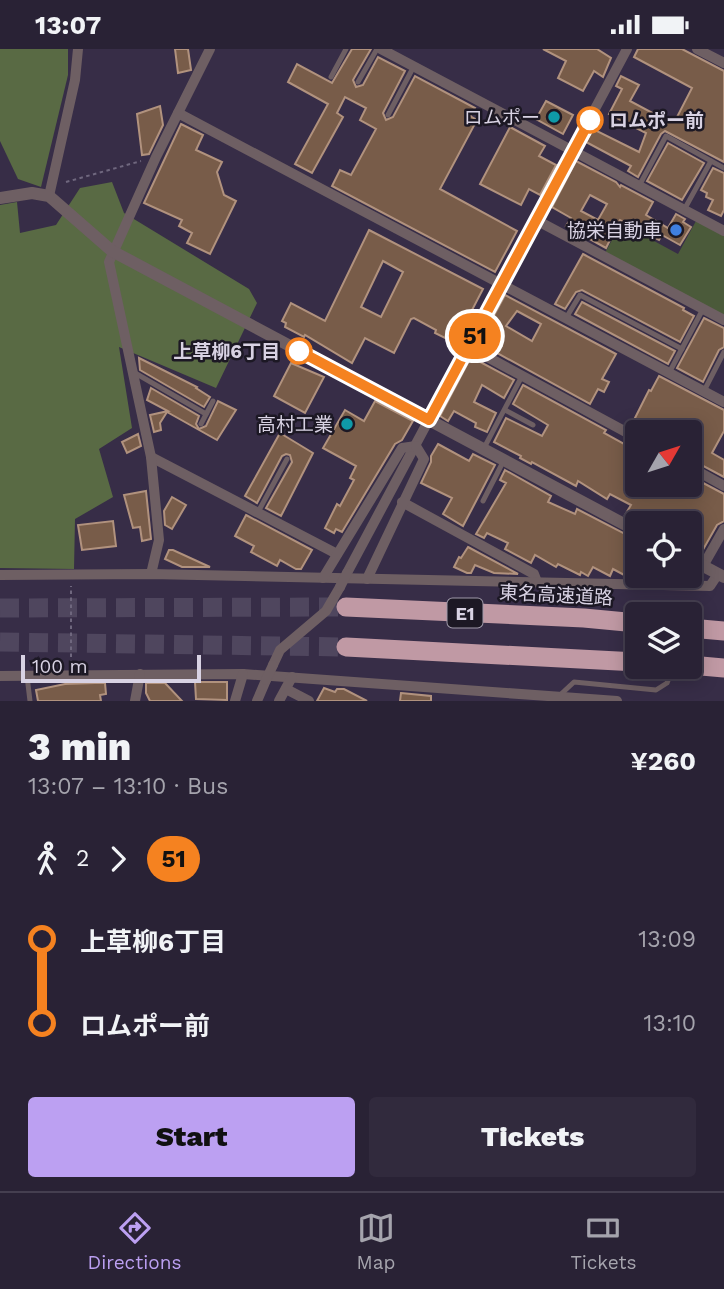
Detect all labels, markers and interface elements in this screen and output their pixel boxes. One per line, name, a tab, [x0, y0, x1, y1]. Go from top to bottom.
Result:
text: 13:07	[35, 10, 101, 40]
place label: ロムポー	[464, 106, 540, 129]
marker: ロムポー前	[577, 107, 603, 133]
marker: ロムポー	[546, 109, 562, 125]
place label: ロムポー前	[609, 109, 704, 132]
place label: 協栄自動車	[567, 219, 662, 242]
marker: 協栄自動車	[668, 222, 684, 238]
line badge: 51	[444, 313, 506, 359]
text: 51	[463, 322, 487, 350]
marker: 上草柳6丁目	[286, 338, 312, 364]
place label: 上草柳6丁目	[173, 340, 280, 363]
place label: 高村工業	[257, 413, 333, 436]
marker: 高村工業	[339, 416, 355, 432]
north arrow	[625, 420, 702, 497]
map controls	[625, 420, 702, 679]
button: locate	[625, 511, 702, 588]
street label: 東名高速道路	[498, 581, 614, 609]
road number: E1	[448, 599, 482, 627]
button: layers	[625, 602, 702, 679]
scale bar	[21, 652, 201, 684]
text: 100 m	[32, 655, 88, 678]
text: 3 min	[28, 725, 131, 769]
text: ¥260	[630, 746, 696, 776]
text: 13:07 – 13:10 · Bus	[28, 773, 228, 800]
icon: walk	[28, 840, 66, 878]
icon: forward	[99, 840, 137, 878]
text: 2	[76, 845, 89, 872]
text: 51	[161, 845, 186, 873]
text: 13:09	[638, 926, 696, 953]
text: 上草柳6丁目	[80, 927, 226, 957]
text: 13:10	[644, 1010, 696, 1037]
text: ロムポー前	[80, 1011, 210, 1041]
button: Start	[28, 1097, 355, 1177]
button: Tickets	[369, 1097, 696, 1177]
tab: Directions	[88, 1209, 181, 1274]
tab: Map	[357, 1209, 395, 1274]
tab: Tickets	[570, 1209, 636, 1274]

